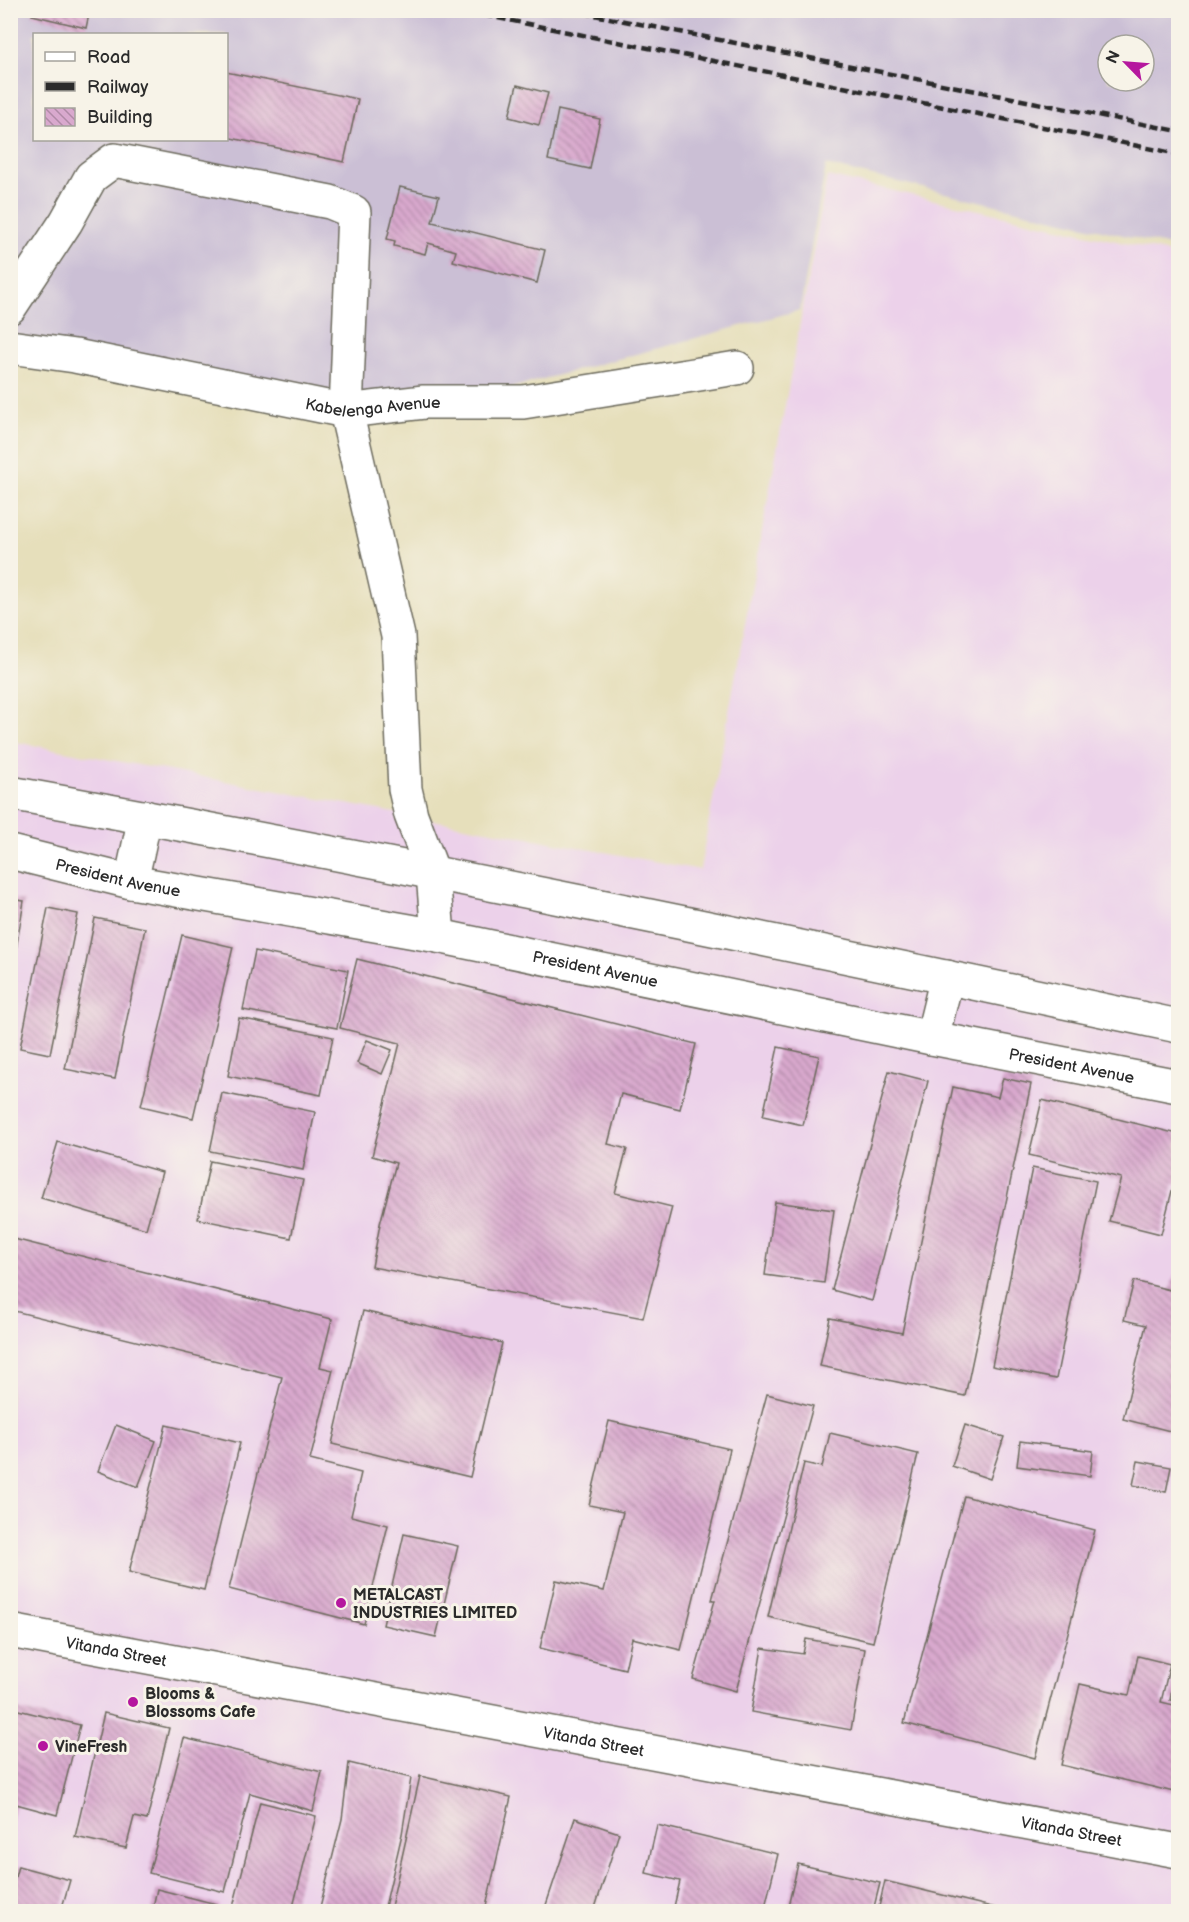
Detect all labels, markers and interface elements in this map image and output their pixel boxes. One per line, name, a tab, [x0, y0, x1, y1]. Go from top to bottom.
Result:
legend	[33, 33, 228, 141]
north arrow	[1096, 33, 1156, 93]
text: Road	[87, 47, 131, 68]
text: N	[1103, 48, 1125, 67]
text: Railway	[87, 77, 149, 98]
text: Building	[87, 107, 153, 128]
street label: Kabelenga Avenue	[303, 394, 441, 422]
street label: President Avenue	[53, 856, 182, 902]
street label: President Avenue	[531, 948, 660, 992]
street label: President Avenue	[1007, 1045, 1136, 1088]
place label: METALCAST INDUSTRIES LIMITED	[353, 1586, 517, 1623]
marker: METALCAST INDUSTRIES LIMITED	[334, 1596, 348, 1610]
street label: Vitanda Street	[64, 1634, 168, 1671]
place label: Blooms & Blossoms Cafe	[145, 1685, 255, 1722]
marker: Blooms & Blossoms Cafe	[126, 1695, 140, 1709]
street label: Vitanda Street	[541, 1724, 646, 1761]
place label: VineFresh	[55, 1738, 127, 1757]
marker: VineFresh	[36, 1739, 50, 1753]
street label: Vitanda Street	[1019, 1814, 1123, 1851]

